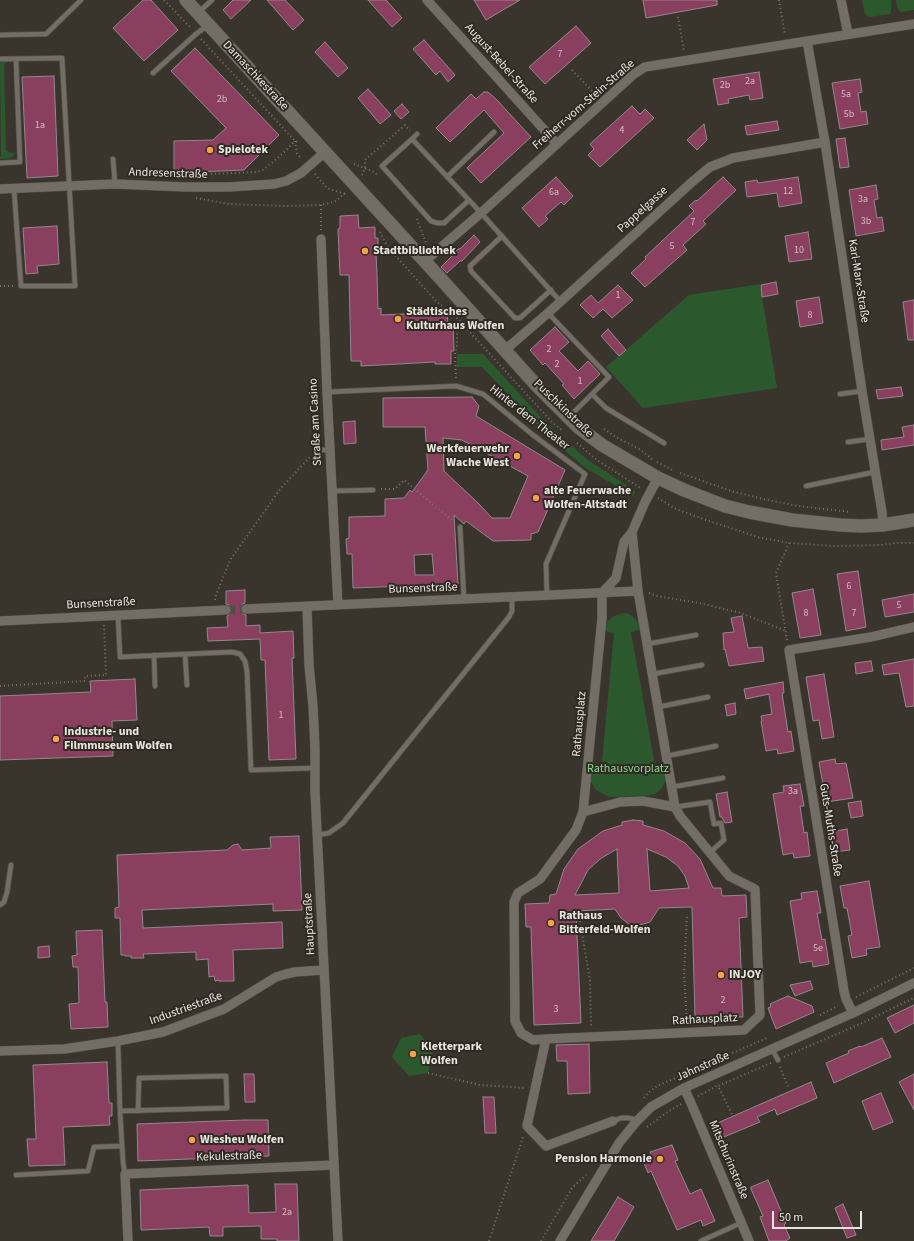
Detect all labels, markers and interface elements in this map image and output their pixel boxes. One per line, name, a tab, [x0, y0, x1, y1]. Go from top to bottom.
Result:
street label: August-Bebel-Straße	[461, 21, 541, 107]
street label: Damaschkestraße	[219, 38, 291, 114]
house number: 7	[558, 49, 562, 61]
street label: Freiherr-vom-Stein-Straße	[530, 57, 638, 153]
house number: 2a	[745, 76, 755, 88]
house number: 2b	[720, 80, 730, 92]
house number: 5a	[841, 89, 851, 101]
house number: 2b	[217, 94, 227, 106]
house number: 5b	[844, 109, 854, 121]
house number: 1a	[35, 120, 45, 132]
house number: 4	[620, 125, 624, 137]
place label: Spielotek	[218, 143, 268, 157]
marker: Spielotek	[205, 145, 215, 155]
street label: Andresenstraße	[128, 165, 208, 183]
street label: Pappelgasse	[615, 184, 671, 236]
house number: 12	[783, 186, 793, 198]
house number: 6a	[549, 187, 559, 199]
house number: 3a	[858, 194, 868, 206]
house number: 3b	[861, 216, 871, 228]
house number: 7	[691, 217, 695, 229]
street label: Karl-Marx-Straße	[844, 238, 872, 324]
house number: 5	[670, 241, 674, 253]
place label: Stadtbibliothek	[373, 244, 456, 258]
house number: 10	[794, 245, 804, 257]
marker: Stadtbibliothek	[360, 246, 370, 256]
house number: 1	[616, 290, 620, 302]
place label: Städtisches Kulturhaus Wolfen	[406, 305, 504, 333]
house number: 8	[808, 310, 812, 322]
marker: Städtisches Kulturhaus Wolfen	[393, 314, 403, 324]
house number: 2	[547, 344, 551, 356]
house number: 2	[555, 359, 559, 371]
house number: 1	[578, 376, 582, 388]
street label: Puschkinstraße	[530, 377, 596, 441]
street label: Straße am Casino	[307, 378, 325, 466]
street label: Hinter dem Theater	[486, 382, 572, 454]
place label: Werkfeuerwehr Wache West	[427, 442, 509, 470]
marker: Werkfeuerwehr Wache West	[512, 451, 522, 461]
place label: alte Feuerwache Wolfen-Altstadt	[544, 484, 631, 512]
marker: alte Feuerwache Wolfen-Altstadt	[531, 493, 541, 503]
street label: Bunsenstraße	[388, 581, 458, 597]
house number: 6	[847, 581, 851, 593]
street label: Bunsenstraße	[66, 595, 136, 613]
house number: 5	[897, 600, 901, 612]
house number: 8	[804, 608, 808, 620]
house number: 7	[852, 608, 856, 620]
street label: Rathausplatz	[570, 691, 590, 757]
house number: 1	[279, 710, 283, 722]
place label: Industrie- und Filmmuseum Wolfen	[64, 725, 172, 753]
marker: Industrie- und Filmmuseum Wolfen	[51, 734, 61, 744]
park label: Rathausvorplatz	[587, 762, 669, 776]
street label: Guts-Muths-Straße	[816, 782, 844, 878]
house number: 3a	[788, 786, 798, 798]
street label: Hauptstraße	[301, 892, 319, 956]
place label: Rathaus Bitterfeld-Wolfen	[559, 909, 651, 937]
marker: Rathaus Bitterfeld-Wolfen	[546, 918, 556, 928]
house number: 5e	[813, 943, 823, 955]
place label: INJOY	[729, 968, 761, 982]
marker: INJOY	[716, 970, 726, 980]
street label: Industriestraße	[148, 989, 224, 1029]
house number: 2	[721, 995, 725, 1007]
house number: 3	[554, 1004, 558, 1016]
street label: Rathausplatz	[672, 1011, 738, 1029]
place label: Kletterpark Wolfen	[421, 1040, 482, 1068]
marker: Kletterpark Wolfen	[408, 1049, 418, 1059]
street label: Jahnstraße	[674, 1049, 732, 1085]
street label: Mitschurinstraße	[705, 1118, 751, 1202]
place label: Wiesheu Wolfen	[200, 1133, 284, 1147]
marker: Wiesheu Wolfen	[187, 1135, 197, 1145]
street label: Kekulestraße	[196, 1149, 262, 1165]
place label: Pension Harmonie	[555, 1152, 652, 1166]
marker: Pension Harmonie	[655, 1154, 665, 1164]
scale bar	[774, 1203, 864, 1229]
house number: 2a	[282, 1207, 292, 1219]
text: 50 m	[779, 1209, 803, 1226]

